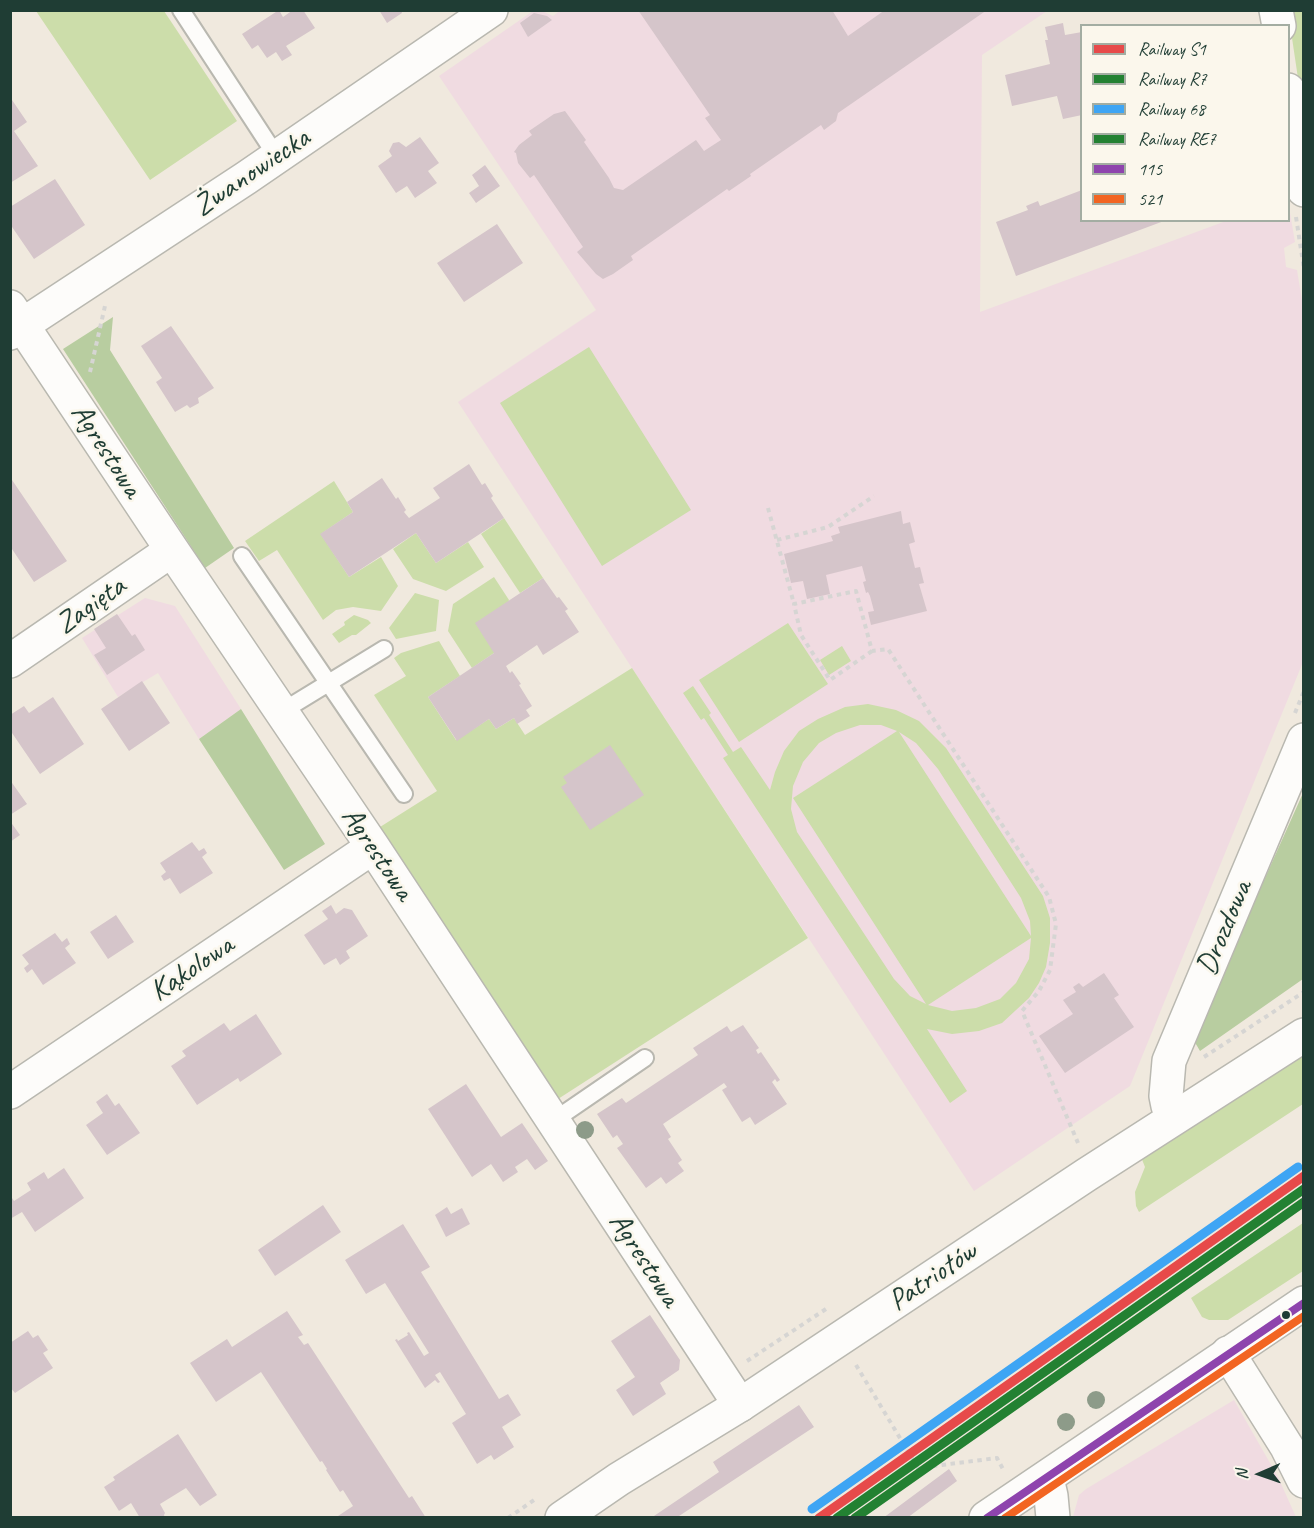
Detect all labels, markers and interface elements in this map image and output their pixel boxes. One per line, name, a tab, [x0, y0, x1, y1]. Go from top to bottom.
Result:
legend	[1080, 24, 1290, 222]
text: Railway S1	[1138, 38, 1206, 60]
text: Railway R7	[1138, 68, 1207, 90]
text: Railway 68	[1138, 98, 1205, 120]
street label: Żwanowiecka	[187, 121, 317, 225]
text: Railway RE7	[1138, 128, 1216, 150]
text: 115	[1138, 158, 1162, 180]
text: 521	[1138, 188, 1162, 210]
street label: Agrestowa	[62, 397, 150, 505]
street label: Zagięta	[49, 569, 133, 643]
street label: Agrestowa	[333, 800, 421, 908]
street label: Drozdowa	[1189, 876, 1261, 980]
street label: Kąkolowa	[143, 928, 241, 1010]
street label: Agrestowa	[600, 1206, 688, 1314]
street label: Patriotów	[882, 1234, 984, 1320]
unlabelled marker	[1280, 1309, 1292, 1321]
north arrow	[1230, 1444, 1290, 1504]
text: N	[1232, 1469, 1252, 1480]

